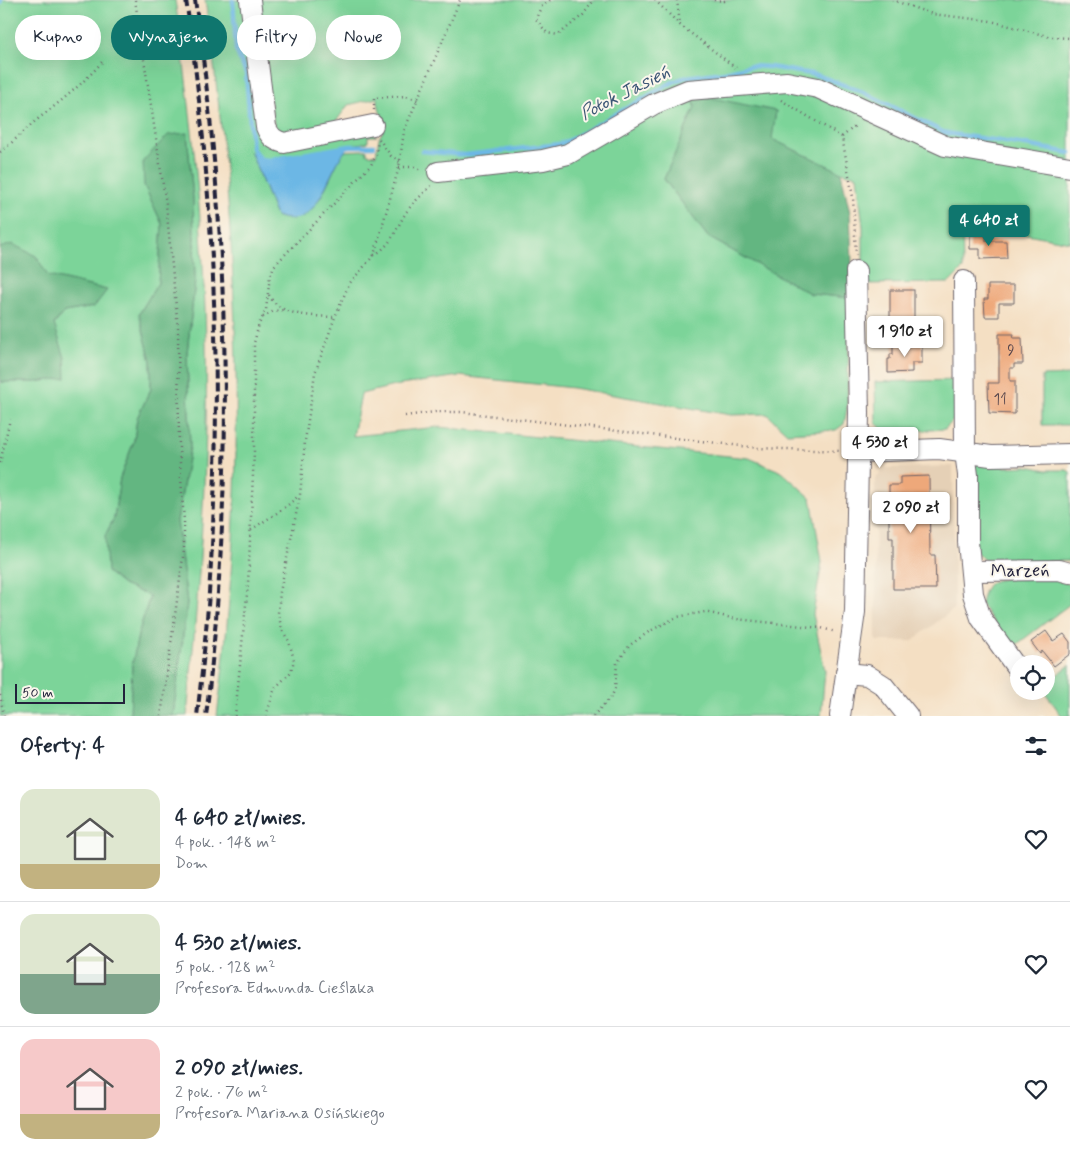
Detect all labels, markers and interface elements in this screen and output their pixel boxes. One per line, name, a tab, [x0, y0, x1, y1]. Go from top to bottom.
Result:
chip: Kupno	[15, 15, 101, 60]
chip: Wynajem	[111, 15, 227, 60]
chip: Filtry	[237, 15, 316, 60]
chip: Nowe	[326, 15, 401, 60]
water label: Potok Jasień	[576, 60, 675, 126]
pin: 4 640 zł	[937, 204, 1041, 247]
text: 4 640 zł	[960, 210, 1018, 231]
pin: 1 910 zł	[853, 316, 957, 358]
text: 1 910 zł	[878, 321, 932, 342]
house number: 9	[1007, 341, 1015, 361]
house number: 11	[993, 390, 1007, 410]
pin: 4 530 zł	[828, 426, 932, 469]
text: 4 530 zł	[852, 432, 908, 453]
pin: 2 090 zł	[859, 492, 963, 534]
text: 2 090 zł	[883, 497, 939, 518]
street label: Marzeń	[990, 558, 1050, 584]
map controls	[1010, 655, 1055, 700]
button: locate	[1010, 655, 1055, 700]
scale bar	[15, 681, 125, 704]
text: 50 m	[22, 684, 53, 702]
text: Oferty: 4	[20, 732, 105, 760]
icon: filters	[1022, 732, 1050, 760]
text: 4 640 zł/mies.	[175, 804, 306, 832]
icon: home	[60, 809, 120, 869]
icon: heart	[1022, 825, 1050, 853]
text: 4 pok. · 148 m²	[175, 832, 276, 853]
text: Dom	[175, 853, 208, 874]
text: 4 530 zł/mies.	[175, 929, 301, 957]
icon: home	[60, 934, 120, 994]
icon: heart	[1022, 950, 1050, 978]
text: 5 pok. · 128 m²	[175, 957, 275, 978]
text: Profesora Edmunda Cieślaka	[175, 978, 374, 999]
text: 2 090 zł/mies.	[175, 1054, 303, 1082]
icon: home	[60, 1059, 120, 1119]
icon: heart	[1022, 1075, 1050, 1103]
text: 2 pok. · 76 m²	[175, 1082, 268, 1103]
text: Profesora Mariana Osińskiego	[175, 1103, 385, 1124]

